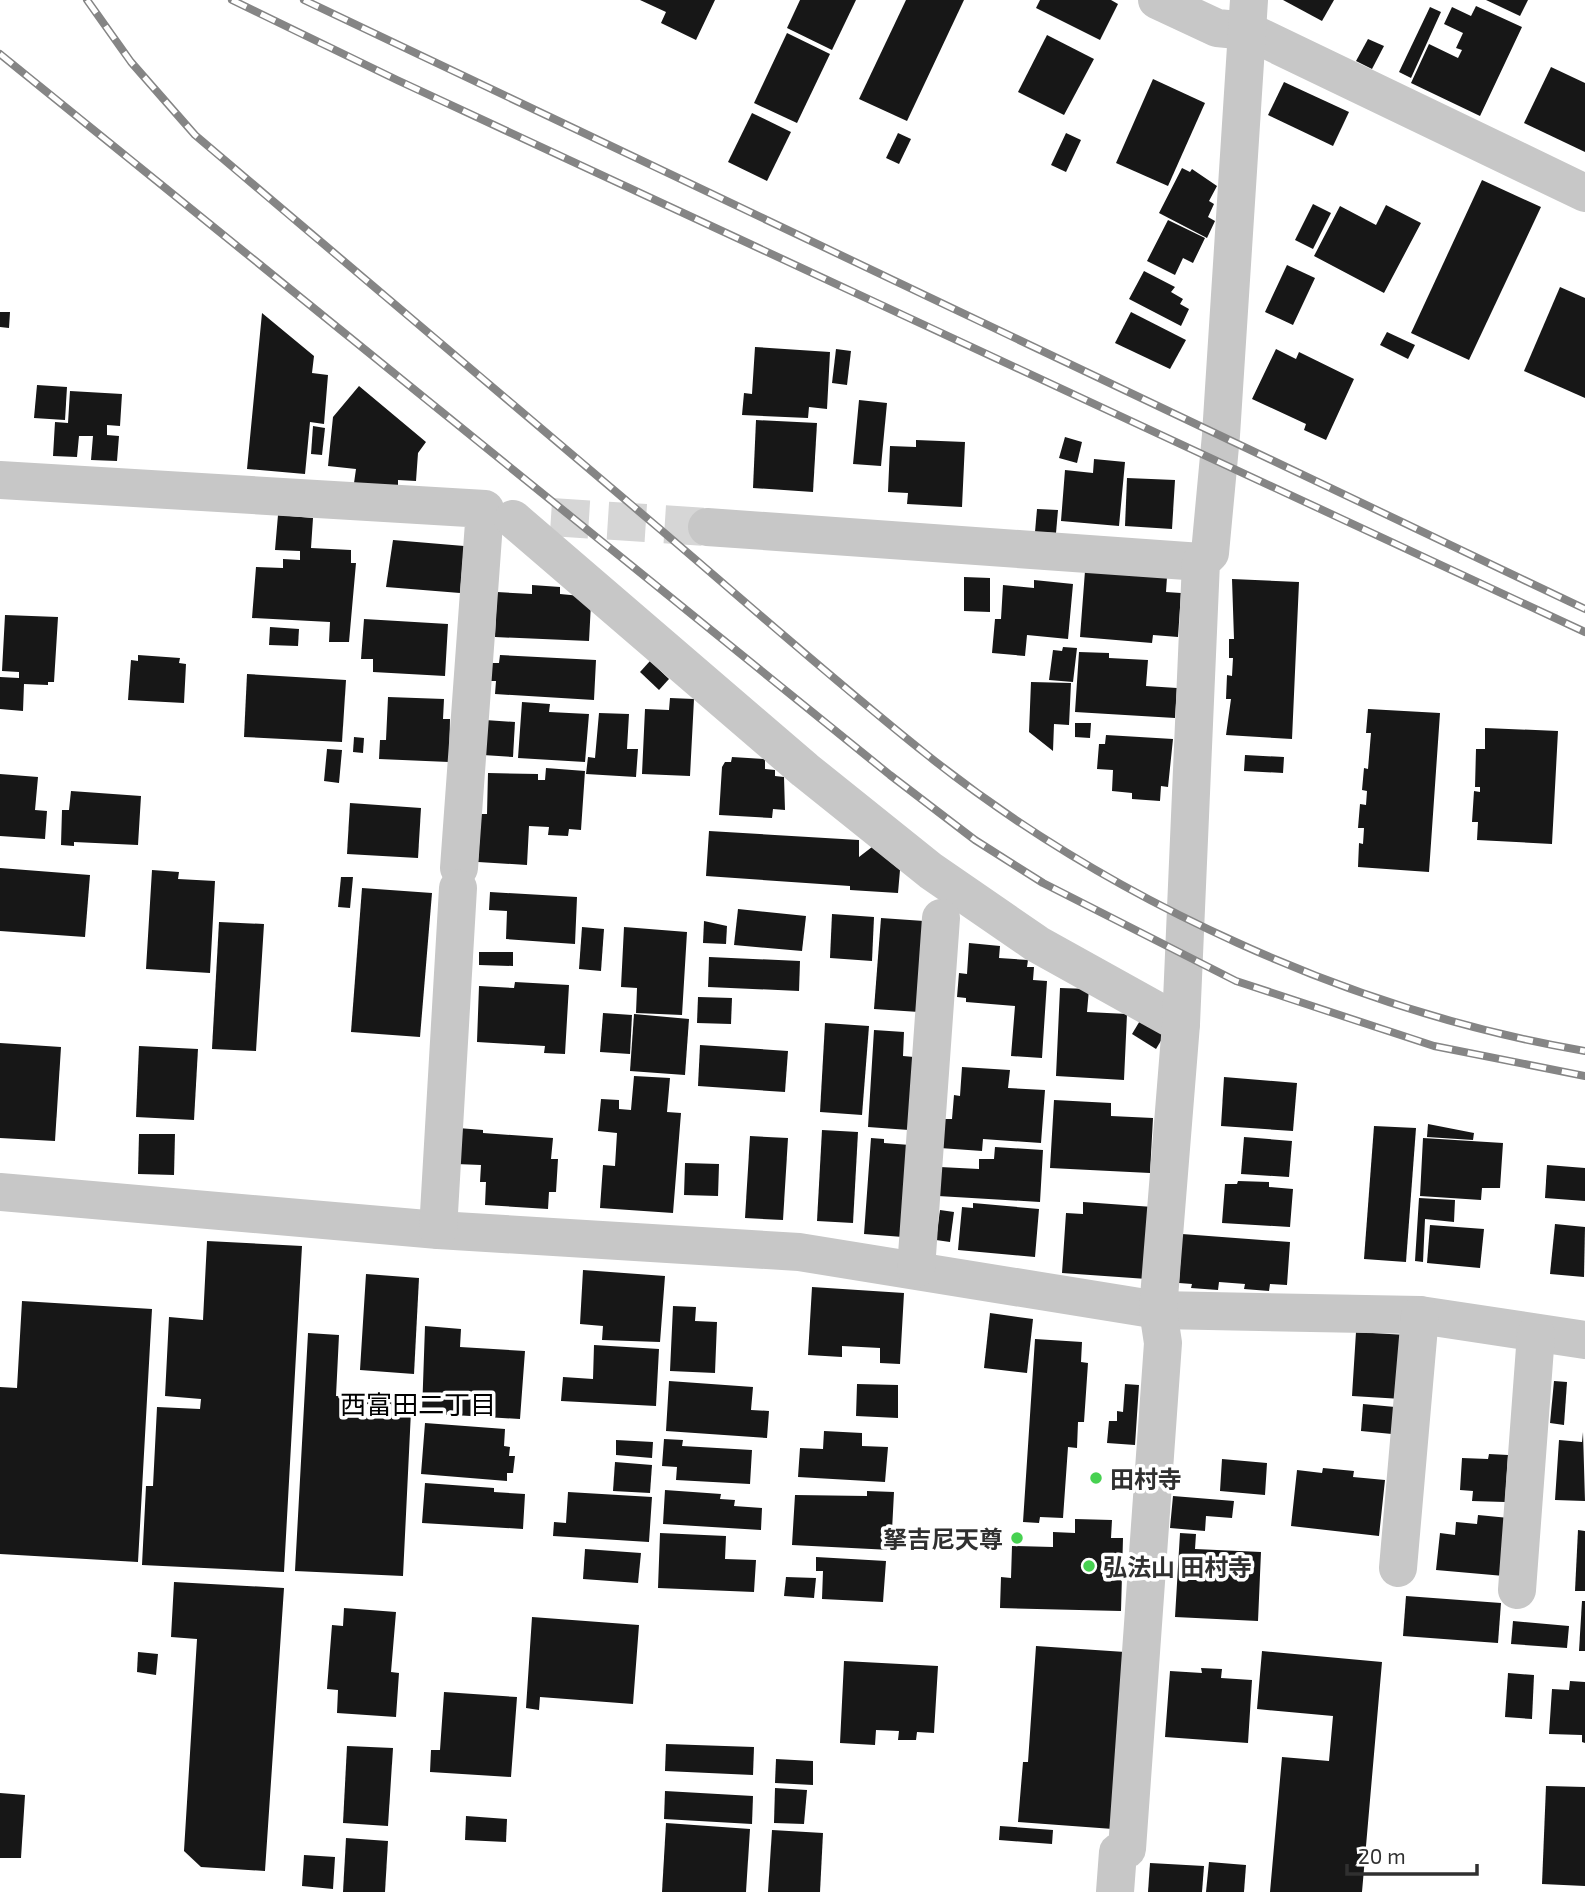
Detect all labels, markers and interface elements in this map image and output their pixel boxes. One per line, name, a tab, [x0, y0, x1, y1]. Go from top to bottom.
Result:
district label: 西富田二丁目	[340, 1388, 496, 1419]
place label: 田村寺	[1110, 1464, 1182, 1493]
marker: 田村寺	[1088, 1470, 1104, 1486]
place label: 拏吉尼天尊	[883, 1524, 1003, 1553]
marker: 拏吉尼天尊	[1009, 1530, 1025, 1546]
place label: 弘法山 田村寺	[1103, 1552, 1252, 1581]
marker: 弘法山 田村寺	[1081, 1558, 1097, 1574]
scale bar	[1347, 1832, 1476, 1876]
text: 20 m	[1358, 1843, 1406, 1868]

